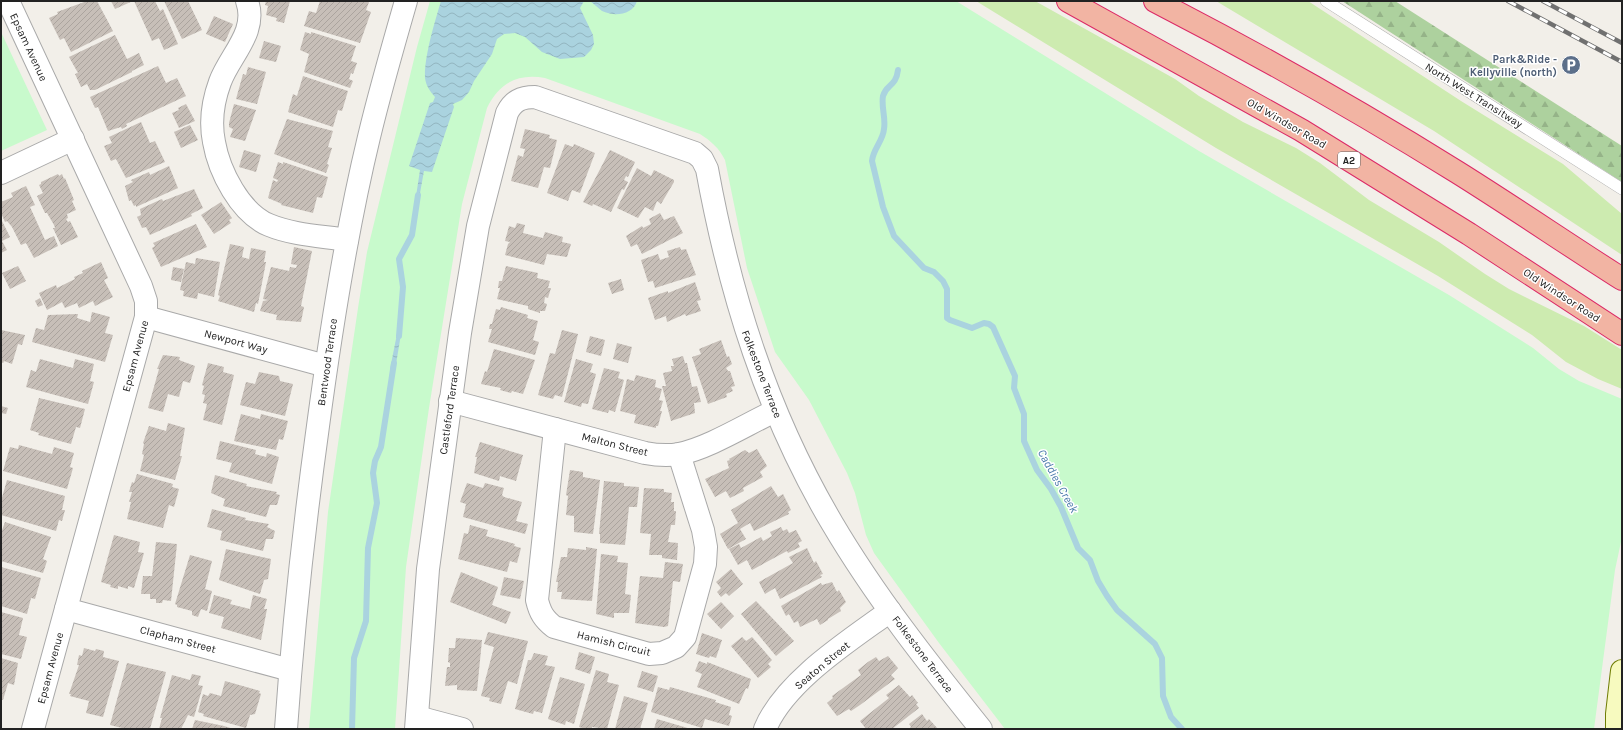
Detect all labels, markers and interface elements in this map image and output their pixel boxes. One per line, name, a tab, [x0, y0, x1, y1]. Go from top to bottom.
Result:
street label: Epsam Avenue	[7, 11, 50, 84]
place label: Park&Ride - Kellyville (north)	[1470, 53, 1557, 79]
parking icon: Park&Ride - Kellyville (north)	[1560, 54, 1582, 76]
street label: North West Transitway	[1423, 60, 1525, 131]
street label: Old Windsor Road	[1245, 95, 1329, 151]
road number: A2	[1338, 152, 1360, 168]
street label: Old Windsor Road	[1521, 266, 1603, 325]
street label: Bentwood Terrace	[315, 317, 340, 407]
street label: Epsam Avenue	[120, 319, 151, 393]
street label: Newport Way	[203, 327, 269, 356]
street label: Folkestone Terrace	[739, 328, 784, 420]
street label: Castleford Terrace	[437, 364, 462, 456]
street label: Malton Street	[580, 430, 649, 459]
water label: Caddies Creek	[1035, 447, 1082, 516]
street label: Folkestone Terrace	[889, 613, 956, 696]
street label: Clapham Street	[138, 623, 217, 656]
street label: Hamish Circuit	[576, 628, 652, 659]
street label: Epsam Avenue	[35, 631, 66, 705]
street label: Seaton Street	[792, 639, 853, 692]

